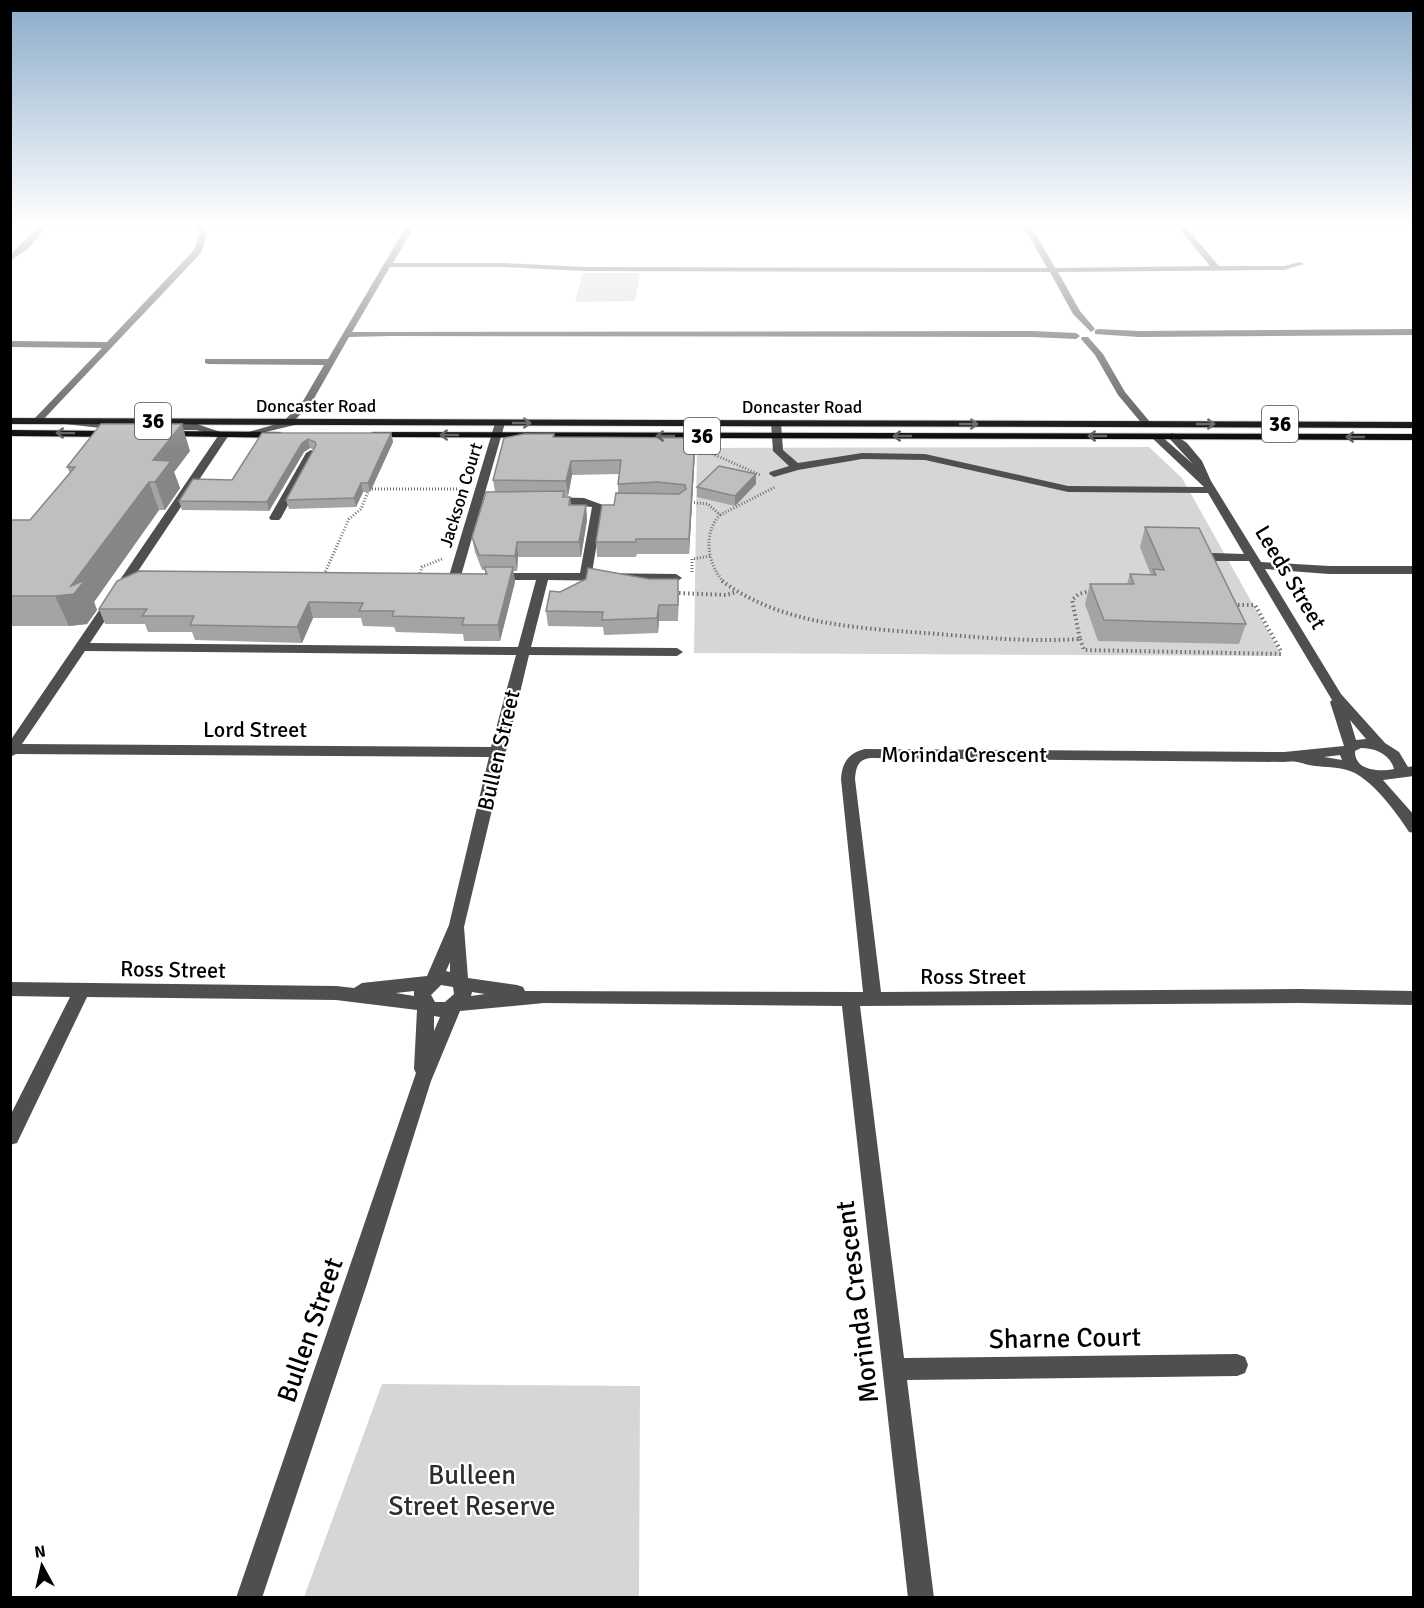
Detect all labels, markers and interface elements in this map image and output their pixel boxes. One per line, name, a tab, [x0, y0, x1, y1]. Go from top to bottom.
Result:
street label: Doncaster Road	[256, 395, 376, 417]
street label: Doncaster Road	[742, 396, 862, 418]
road number: 36	[135, 403, 171, 439]
road number: 36	[1262, 406, 1298, 442]
one-way arrow	[511, 417, 531, 429]
road number: 36	[684, 418, 720, 454]
one-way arrow	[958, 418, 978, 430]
one-way arrow	[1195, 418, 1215, 430]
one-way arrow	[55, 427, 75, 439]
one-way arrow	[439, 429, 459, 441]
one-way arrow	[655, 430, 675, 442]
one-way arrow	[892, 430, 912, 442]
one-way arrow	[1087, 430, 1107, 442]
one-way arrow	[1346, 431, 1366, 443]
street label: Jackson Court	[435, 440, 487, 550]
street label: Leeds Street	[1249, 520, 1332, 634]
street label: Bullen Street	[472, 687, 526, 813]
street label: Lord Street	[203, 716, 307, 743]
street label: Morinda Crescent	[881, 741, 1047, 768]
street label: Ross Street	[120, 955, 226, 984]
street label: Ross Street	[920, 963, 1026, 990]
street label: Morinda Crescent	[829, 1199, 886, 1405]
street label: Bullen Street	[270, 1253, 351, 1407]
street label: Sharne Court	[989, 1321, 1141, 1356]
park label: Bulleen Street Reserve	[388, 1459, 556, 1523]
north arrow	[12, 1536, 72, 1596]
text: N	[33, 1541, 47, 1563]

